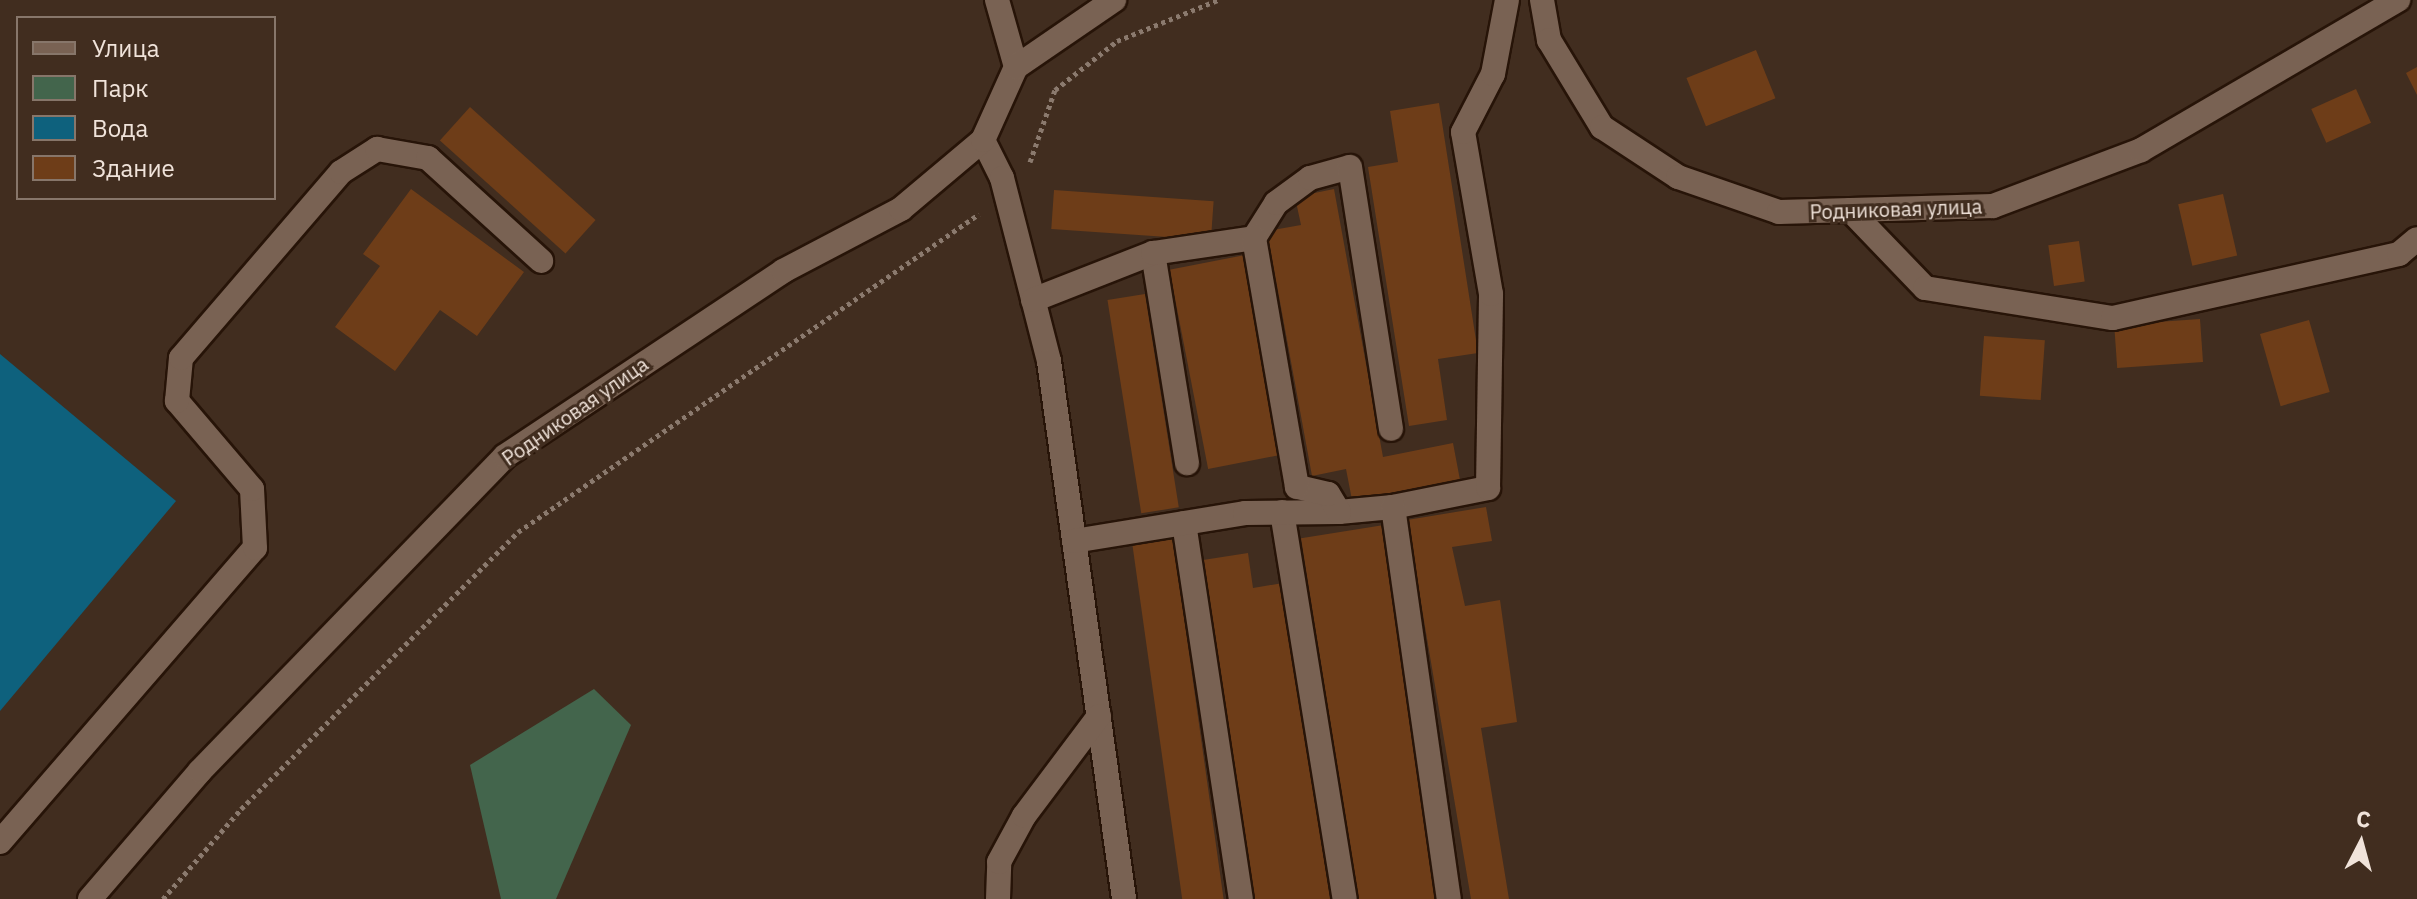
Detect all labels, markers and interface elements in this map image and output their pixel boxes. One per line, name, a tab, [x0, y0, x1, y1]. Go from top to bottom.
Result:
legend	[16, 16, 276, 200]
text: Улица	[92, 32, 160, 64]
text: Парк	[92, 72, 149, 104]
text: Вода	[92, 112, 148, 144]
text: Здание	[92, 152, 175, 184]
street label: Родниковая улица	[1809, 194, 1983, 224]
street label: Родниковая улица	[497, 352, 653, 470]
north arrow	[2321, 803, 2401, 883]
text: С	[2355, 803, 2372, 834]

